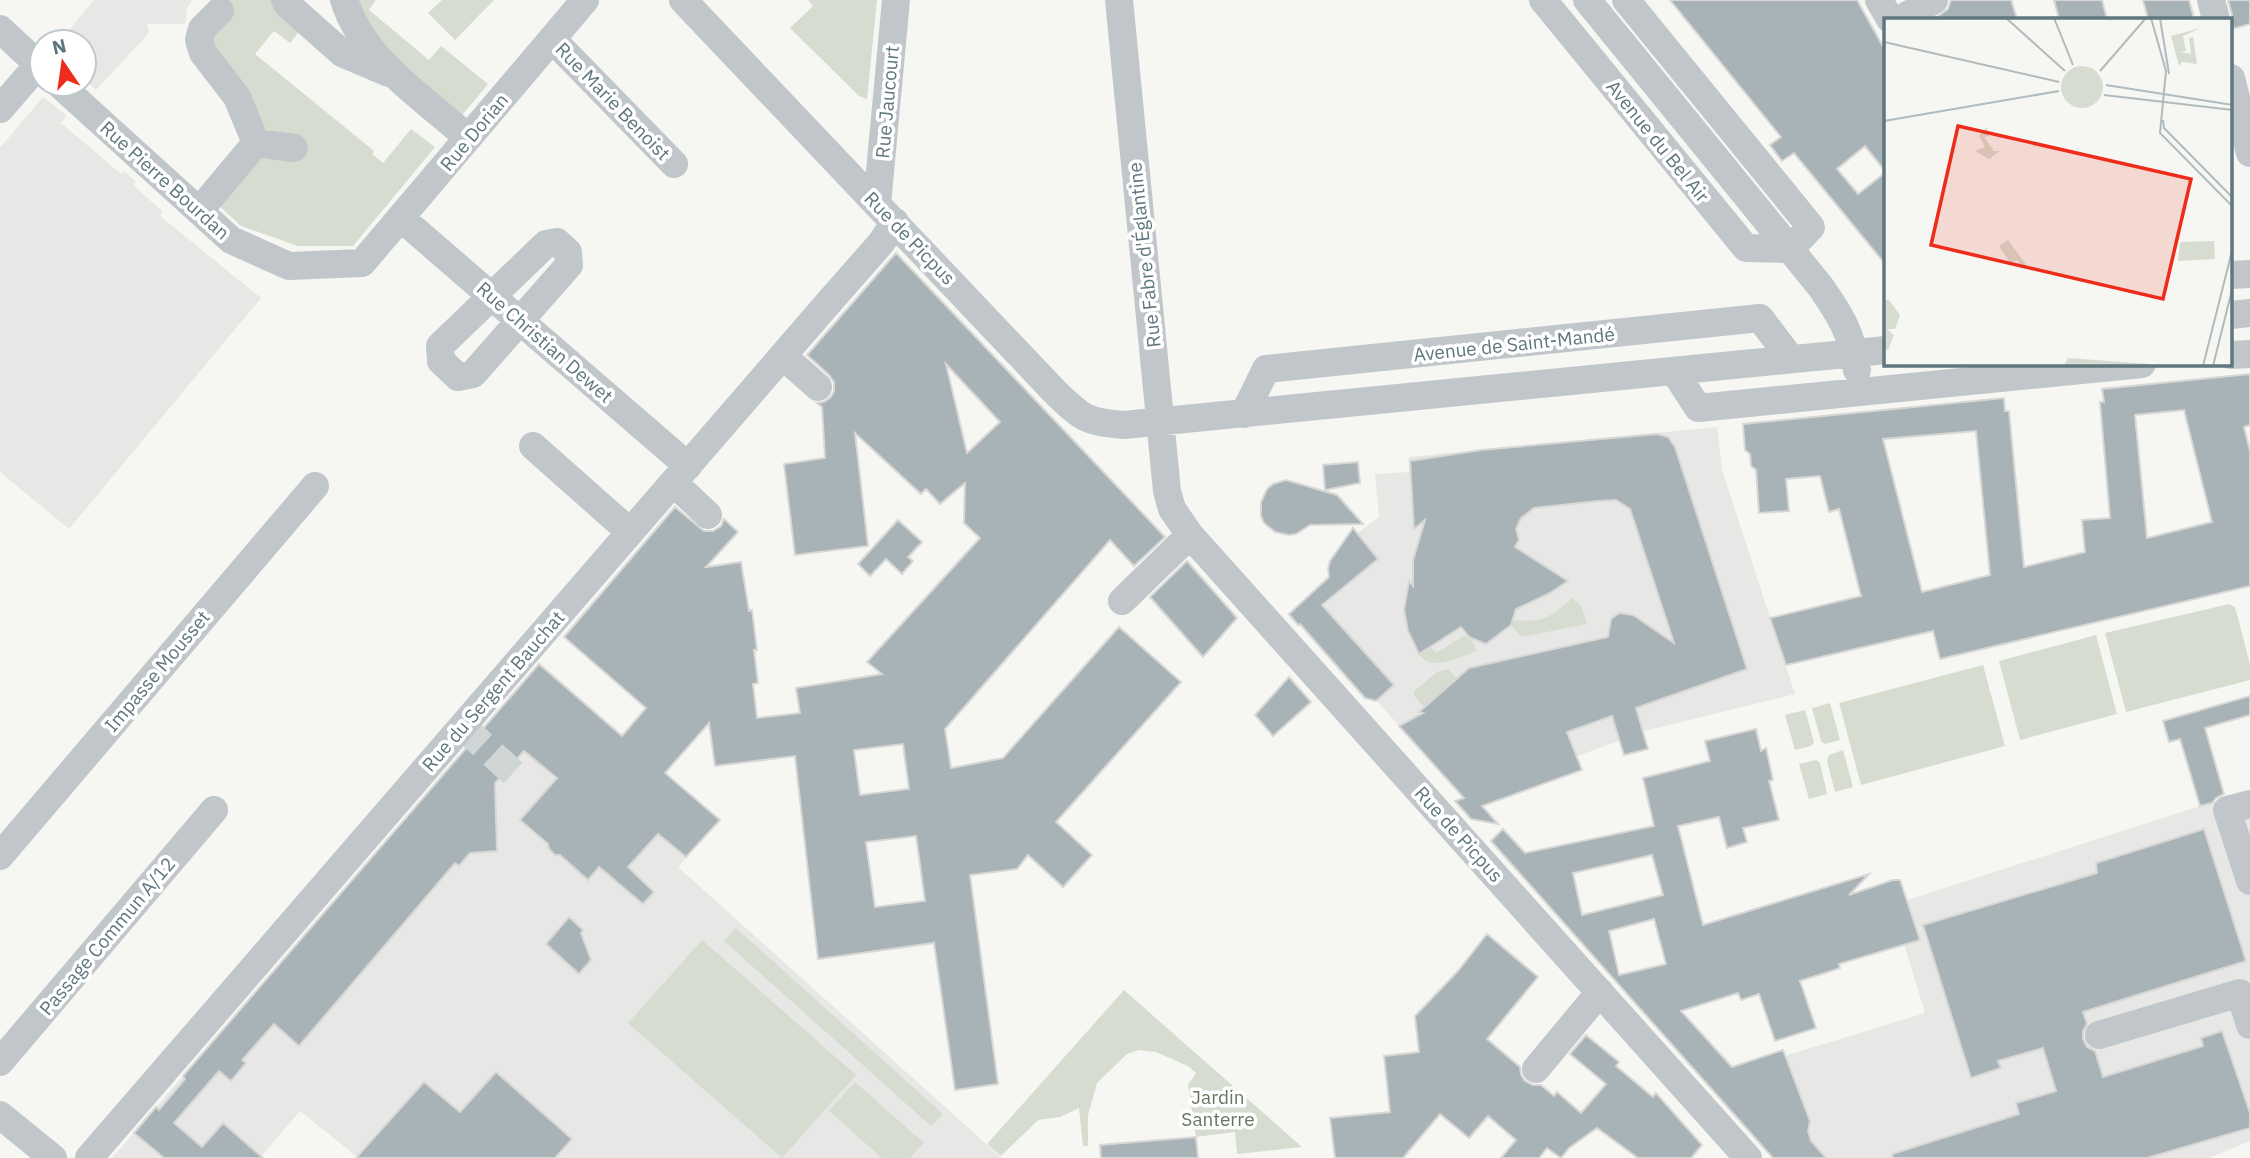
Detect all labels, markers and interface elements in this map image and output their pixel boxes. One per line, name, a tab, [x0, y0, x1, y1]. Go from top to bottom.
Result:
inset map	[1884, 18, 2232, 366]
north arrow	[28, 28, 98, 98]
text: N	[50, 33, 69, 60]
street label: Rue Marie Benoist	[551, 37, 675, 165]
street label: Rue Jaucourt	[870, 45, 904, 159]
street label: Avenue du Bel Air	[1601, 75, 1715, 207]
street label: Rue Dorian	[435, 88, 513, 176]
street label: Rue Pierre Bourdan	[95, 116, 235, 244]
street label: Rue Fabre d'Églantine	[1122, 161, 1166, 349]
street label: Rue de Picpus	[859, 186, 961, 290]
street label: Rue Christian Dewet	[472, 276, 618, 408]
street label: Avenue de Saint-Mandé	[1412, 321, 1616, 367]
street label: Impasse Mousset	[99, 605, 215, 737]
street label: Rue du Sergent Bauchat	[417, 606, 569, 776]
street label: Rue de Picpus	[1410, 781, 1508, 887]
street label: Passage Commun A/12	[34, 852, 180, 1020]
park label: Jardin Santerre	[1181, 1085, 1255, 1131]

